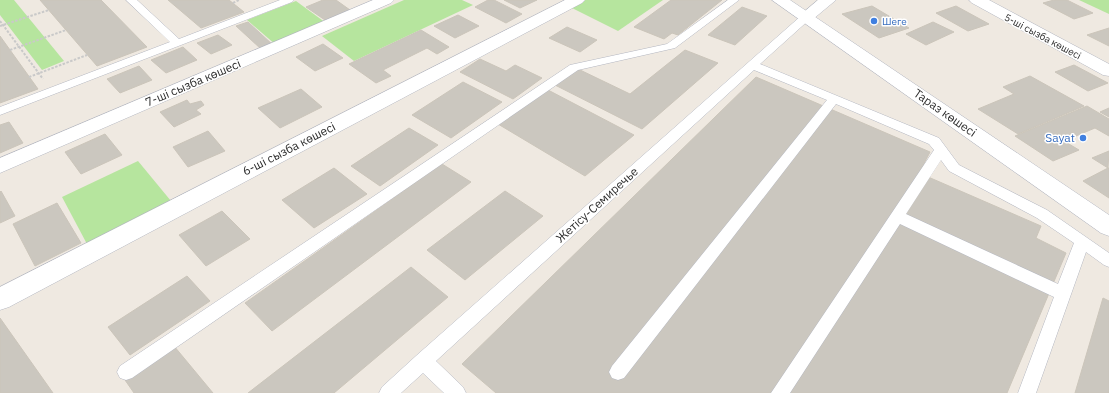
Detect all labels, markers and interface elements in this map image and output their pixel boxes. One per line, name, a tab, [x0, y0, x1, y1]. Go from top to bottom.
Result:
street label: 5-ші сызба көшесі	[1002, 11, 1084, 62]
place label: Шеге	[882, 15, 907, 28]
marker: Шеге	[869, 16, 879, 26]
street label: 7-ші сызба көшесі	[143, 56, 243, 109]
street label: Тараз көшесі	[911, 86, 979, 140]
street label: 6-ші сызба көшесі	[240, 119, 338, 178]
place label: Sayat	[1045, 130, 1075, 145]
marker: Sayat	[1078, 133, 1088, 143]
street label: Жетісу-Семиречье	[552, 163, 641, 246]

